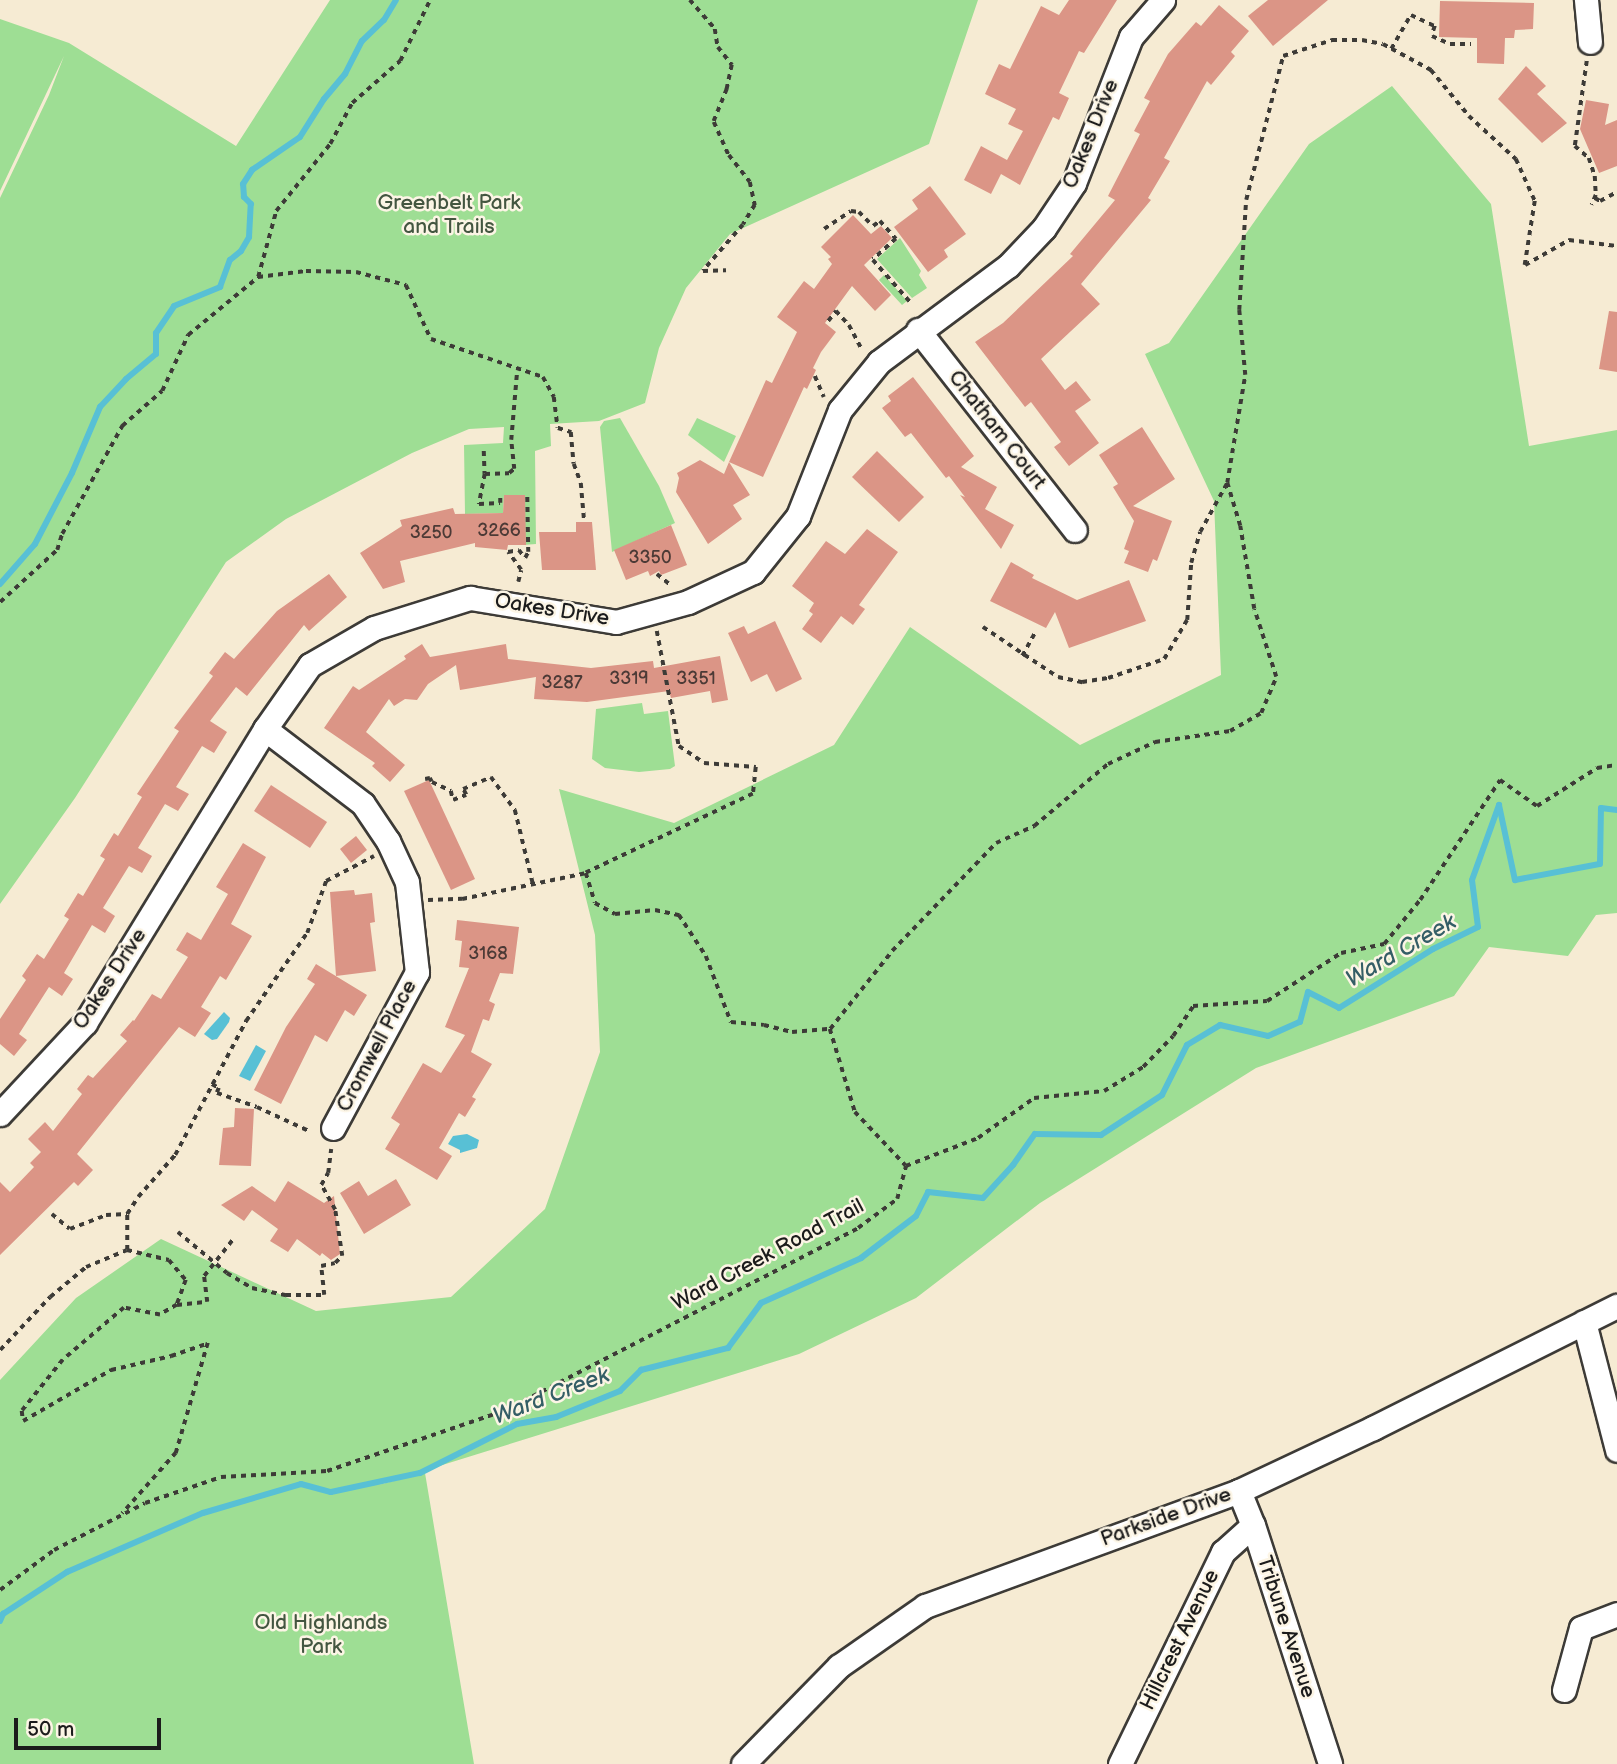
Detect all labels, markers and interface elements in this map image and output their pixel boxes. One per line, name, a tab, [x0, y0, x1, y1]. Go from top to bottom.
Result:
street label: Oakes Drive	[1058, 76, 1124, 192]
park label: Greenbelt Park and Trails	[377, 190, 521, 240]
street label: Chatham Court	[943, 365, 1051, 495]
house number: 3266	[477, 520, 521, 542]
house number: 3250	[410, 522, 452, 544]
house number: 3350	[628, 547, 672, 569]
street label: Oakes Drive	[493, 589, 611, 631]
house number: 3319	[609, 668, 649, 690]
house number: 3351	[676, 668, 716, 690]
house number: 3287	[541, 672, 583, 694]
water label: Ward Creek	[1341, 908, 1461, 994]
street label: Oakes Drive	[68, 924, 152, 1034]
house number: 3168	[468, 943, 508, 965]
street label: Cromwell Place	[332, 976, 422, 1116]
street label: Ward Creek Road Trail	[667, 1194, 869, 1316]
water label: Ward Creek	[489, 1361, 613, 1431]
street label: Parkside Drive	[1097, 1482, 1235, 1552]
street label: Tribune Avenue	[1251, 1553, 1321, 1701]
street label: Hillcrest Avenue	[1135, 1566, 1225, 1714]
park label: Old Highlands Park	[255, 1610, 387, 1660]
scale bar	[18, 1704, 164, 1748]
text: 50 m	[27, 1717, 74, 1742]

